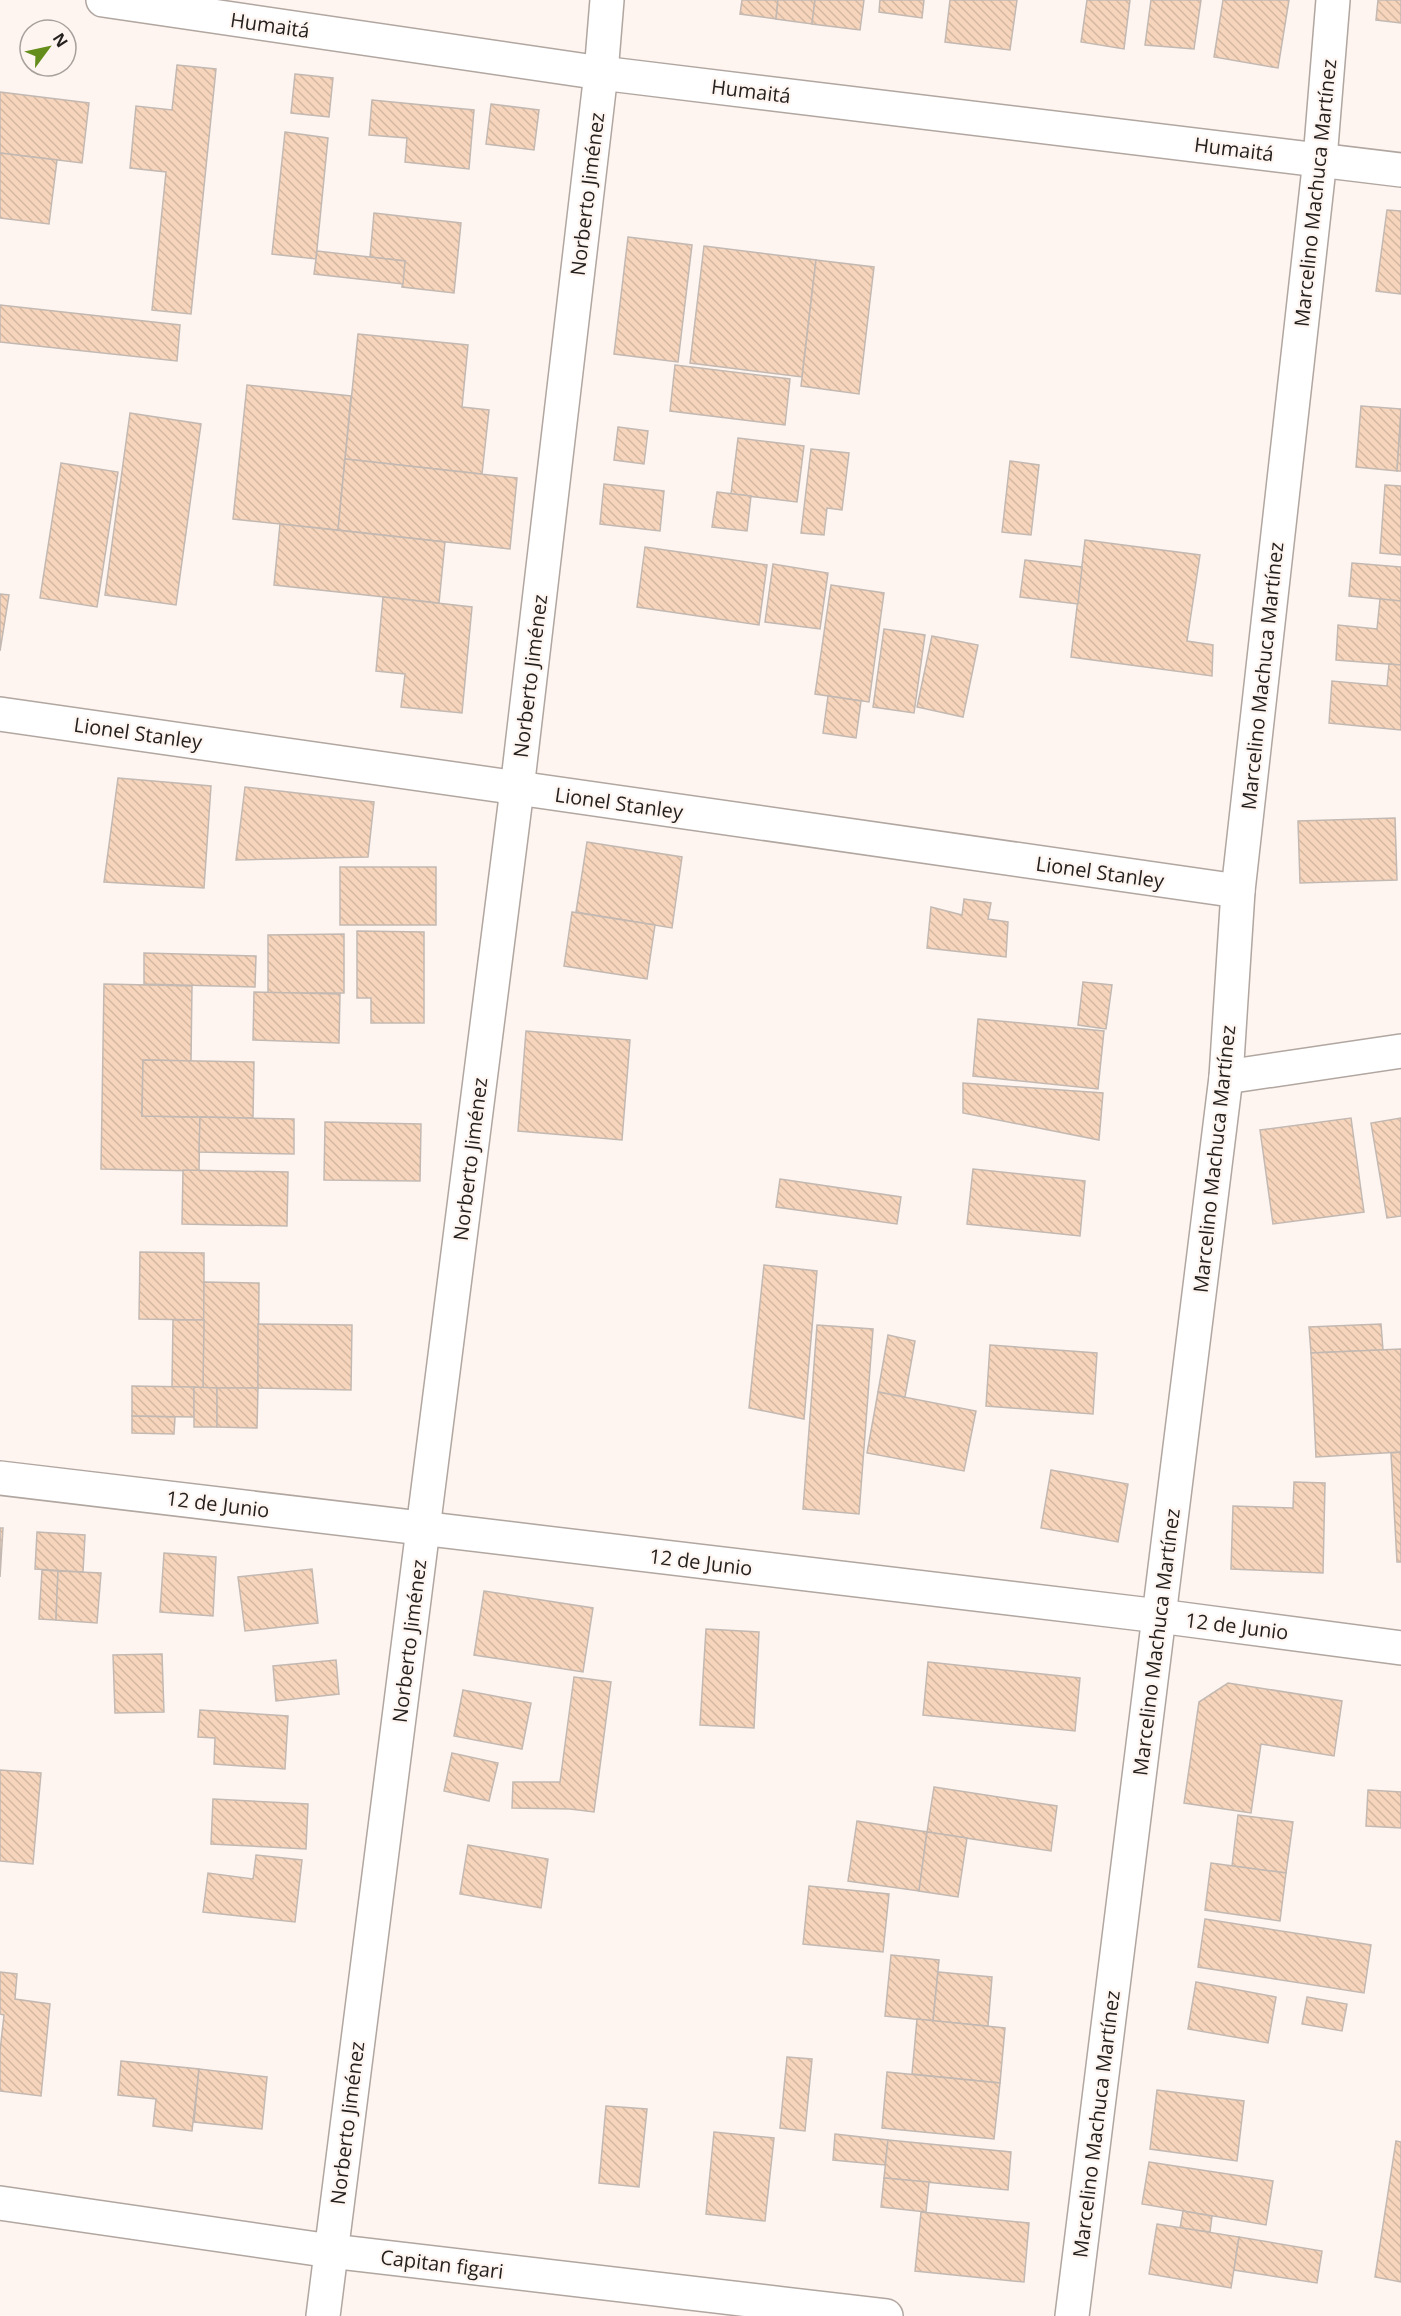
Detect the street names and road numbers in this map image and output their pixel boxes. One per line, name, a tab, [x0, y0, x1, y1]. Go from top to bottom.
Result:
street label: Humaitá	[229, 6, 311, 44]
street label: Marcelino Machuca Martínez	[1288, 58, 1342, 328]
street label: Humaitá	[710, 73, 792, 109]
street label: Norberto Jiménez	[564, 111, 610, 277]
street label: Humaitá	[1193, 131, 1275, 167]
street label: Marcelino Machuca Martínez	[1235, 541, 1289, 811]
street label: Norberto Jiménez	[507, 593, 553, 759]
street label: Lionel Stanley	[72, 711, 205, 755]
street label: Lionel Stanley	[553, 781, 686, 825]
street label: Lionel Stanley	[1034, 850, 1167, 894]
street label: Marcelino Machuca Martínez	[1187, 1024, 1241, 1294]
street label: Norberto Jiménez	[447, 1076, 493, 1242]
street label: 12 de Junio	[165, 1484, 271, 1524]
street label: Marcelino Machuca Martínez	[1126, 1507, 1186, 1777]
street label: 12 de Junio	[648, 1542, 754, 1582]
street label: Norberto Jiménez	[386, 1558, 432, 1724]
street label: 12 de Junio	[1184, 1606, 1290, 1646]
street label: Marcelino Machuca Martínez	[1066, 1989, 1126, 2259]
street label: Norberto Jiménez	[324, 2040, 370, 2206]
street label: Capitan figari	[379, 2243, 505, 2285]

